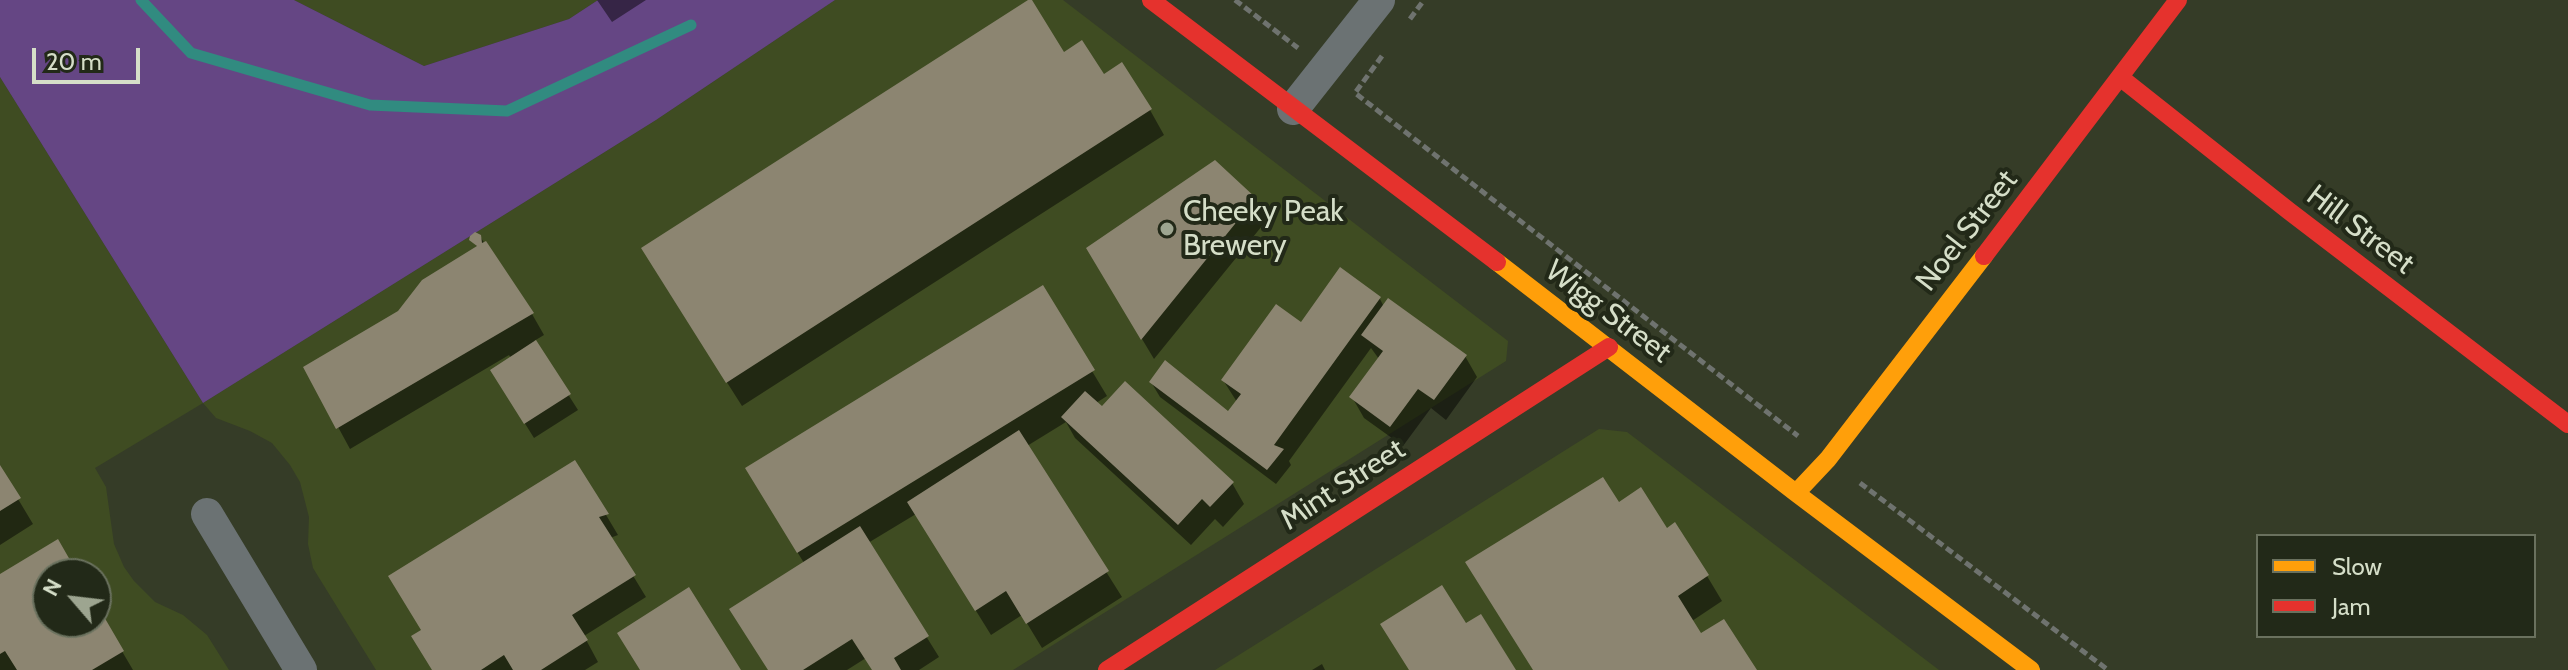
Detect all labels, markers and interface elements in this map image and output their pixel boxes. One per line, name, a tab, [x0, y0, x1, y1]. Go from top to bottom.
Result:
scale bar	[36, 32, 144, 82]
text: 20 m	[46, 47, 102, 76]
street label: Noel Street	[1909, 163, 2025, 299]
street label: Hill Street	[2299, 178, 2421, 282]
place label: Cheeky Peak Brewery	[1183, 194, 1344, 264]
marker: Cheeky Peak Brewery	[1158, 220, 1176, 238]
street label: Wigg Street	[1538, 253, 1678, 371]
street label: Mint Street	[1274, 432, 1412, 538]
legend	[2256, 534, 2536, 638]
text: Slow	[2332, 552, 2382, 581]
north arrow	[32, 558, 112, 638]
text: N	[37, 574, 68, 601]
text: Jam	[2332, 592, 2370, 621]

